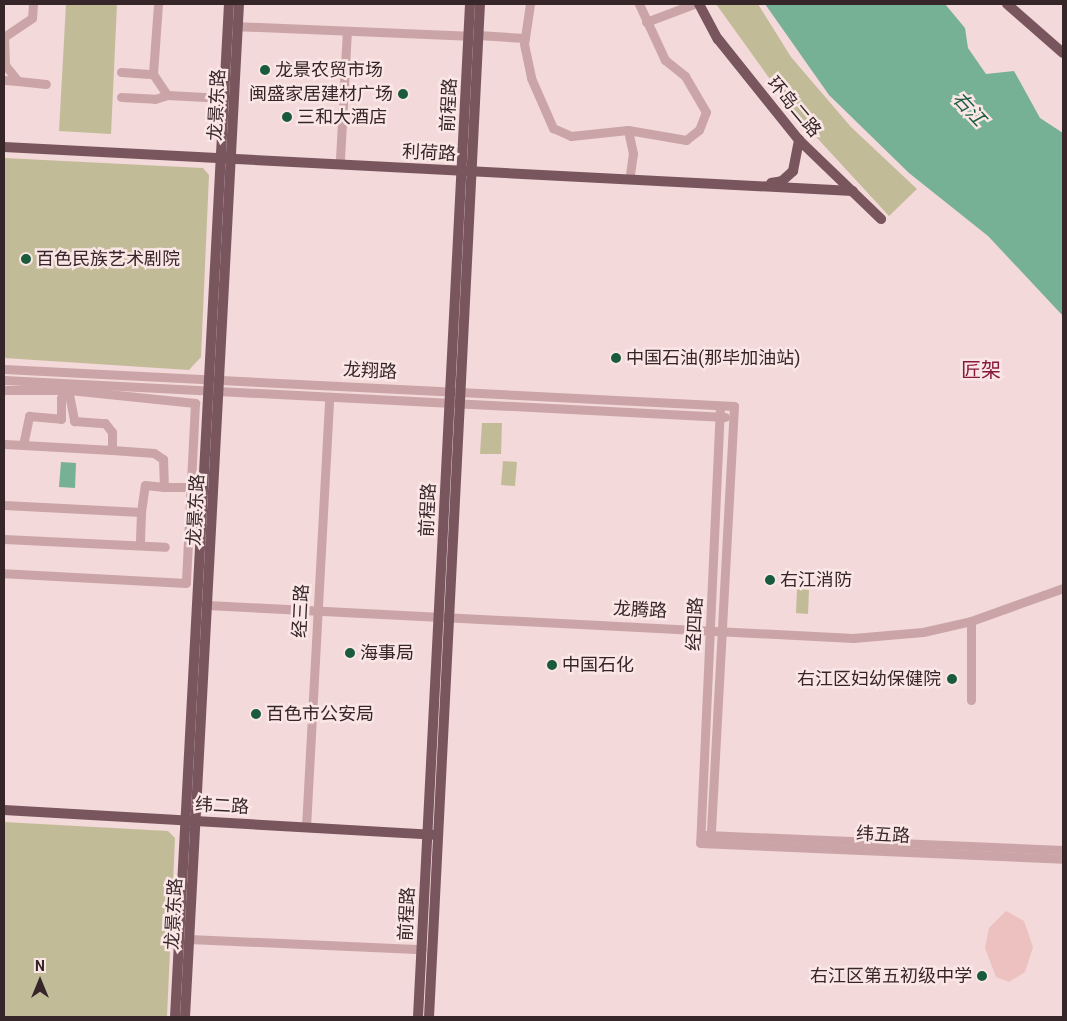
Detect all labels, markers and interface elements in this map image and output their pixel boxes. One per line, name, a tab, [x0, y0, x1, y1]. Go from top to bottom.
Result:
place label: 龙景农贸市场	[275, 59, 383, 81]
marker: 龙景农贸市场	[259, 64, 271, 76]
street label: 龙景东路	[204, 68, 230, 142]
street label: 环岛二路	[763, 72, 825, 142]
street label: 前程路	[437, 77, 461, 133]
place label: 闽盛家居建材广场	[249, 83, 393, 105]
water label: 右江	[948, 87, 990, 131]
marker: 闽盛家居建材广场	[397, 88, 409, 100]
place label: 三和大酒店	[297, 106, 387, 128]
marker: 三和大酒店	[281, 111, 293, 123]
street label: 利荷路	[401, 141, 457, 165]
place label: 百色民族艺术剧院	[36, 248, 180, 270]
marker: 百色民族艺术剧院	[20, 253, 32, 265]
place label: 中国石油(那毕加油站)	[626, 347, 800, 369]
marker: 中国石油(那毕加油站)	[610, 352, 622, 364]
district label: 匠架	[961, 358, 1001, 382]
street label: 龙翔路	[342, 359, 398, 383]
street label: 龙景东路	[183, 473, 209, 547]
street label: 前程路	[416, 482, 440, 538]
place label: 右江消防	[780, 569, 852, 591]
marker: 右江消防	[764, 574, 776, 586]
street label: 经三路	[289, 583, 313, 639]
street label: 经四路	[683, 596, 707, 652]
street label: 龙腾路	[612, 598, 668, 622]
place label: 海事局	[360, 642, 414, 664]
marker: 海事局	[344, 647, 356, 659]
place label: 中国石化	[562, 654, 634, 676]
marker: 中国石化	[546, 659, 558, 671]
place label: 右江区妇幼保健院	[797, 668, 941, 690]
marker: 右江区妇幼保健院	[945, 672, 959, 686]
place label: 百色市公安局	[266, 703, 374, 725]
marker: 百色市公安局	[250, 708, 262, 720]
street label: 纬二路	[194, 794, 250, 818]
street label: 纬五路	[855, 823, 911, 847]
street label: 龙景东路	[161, 877, 187, 951]
street label: 前程路	[395, 886, 419, 942]
north arrow	[15, 956, 65, 1006]
text: N	[35, 958, 45, 974]
place label: 右江区第五初级中学	[810, 965, 972, 987]
marker: 右江区第五初级中学	[976, 970, 988, 982]

